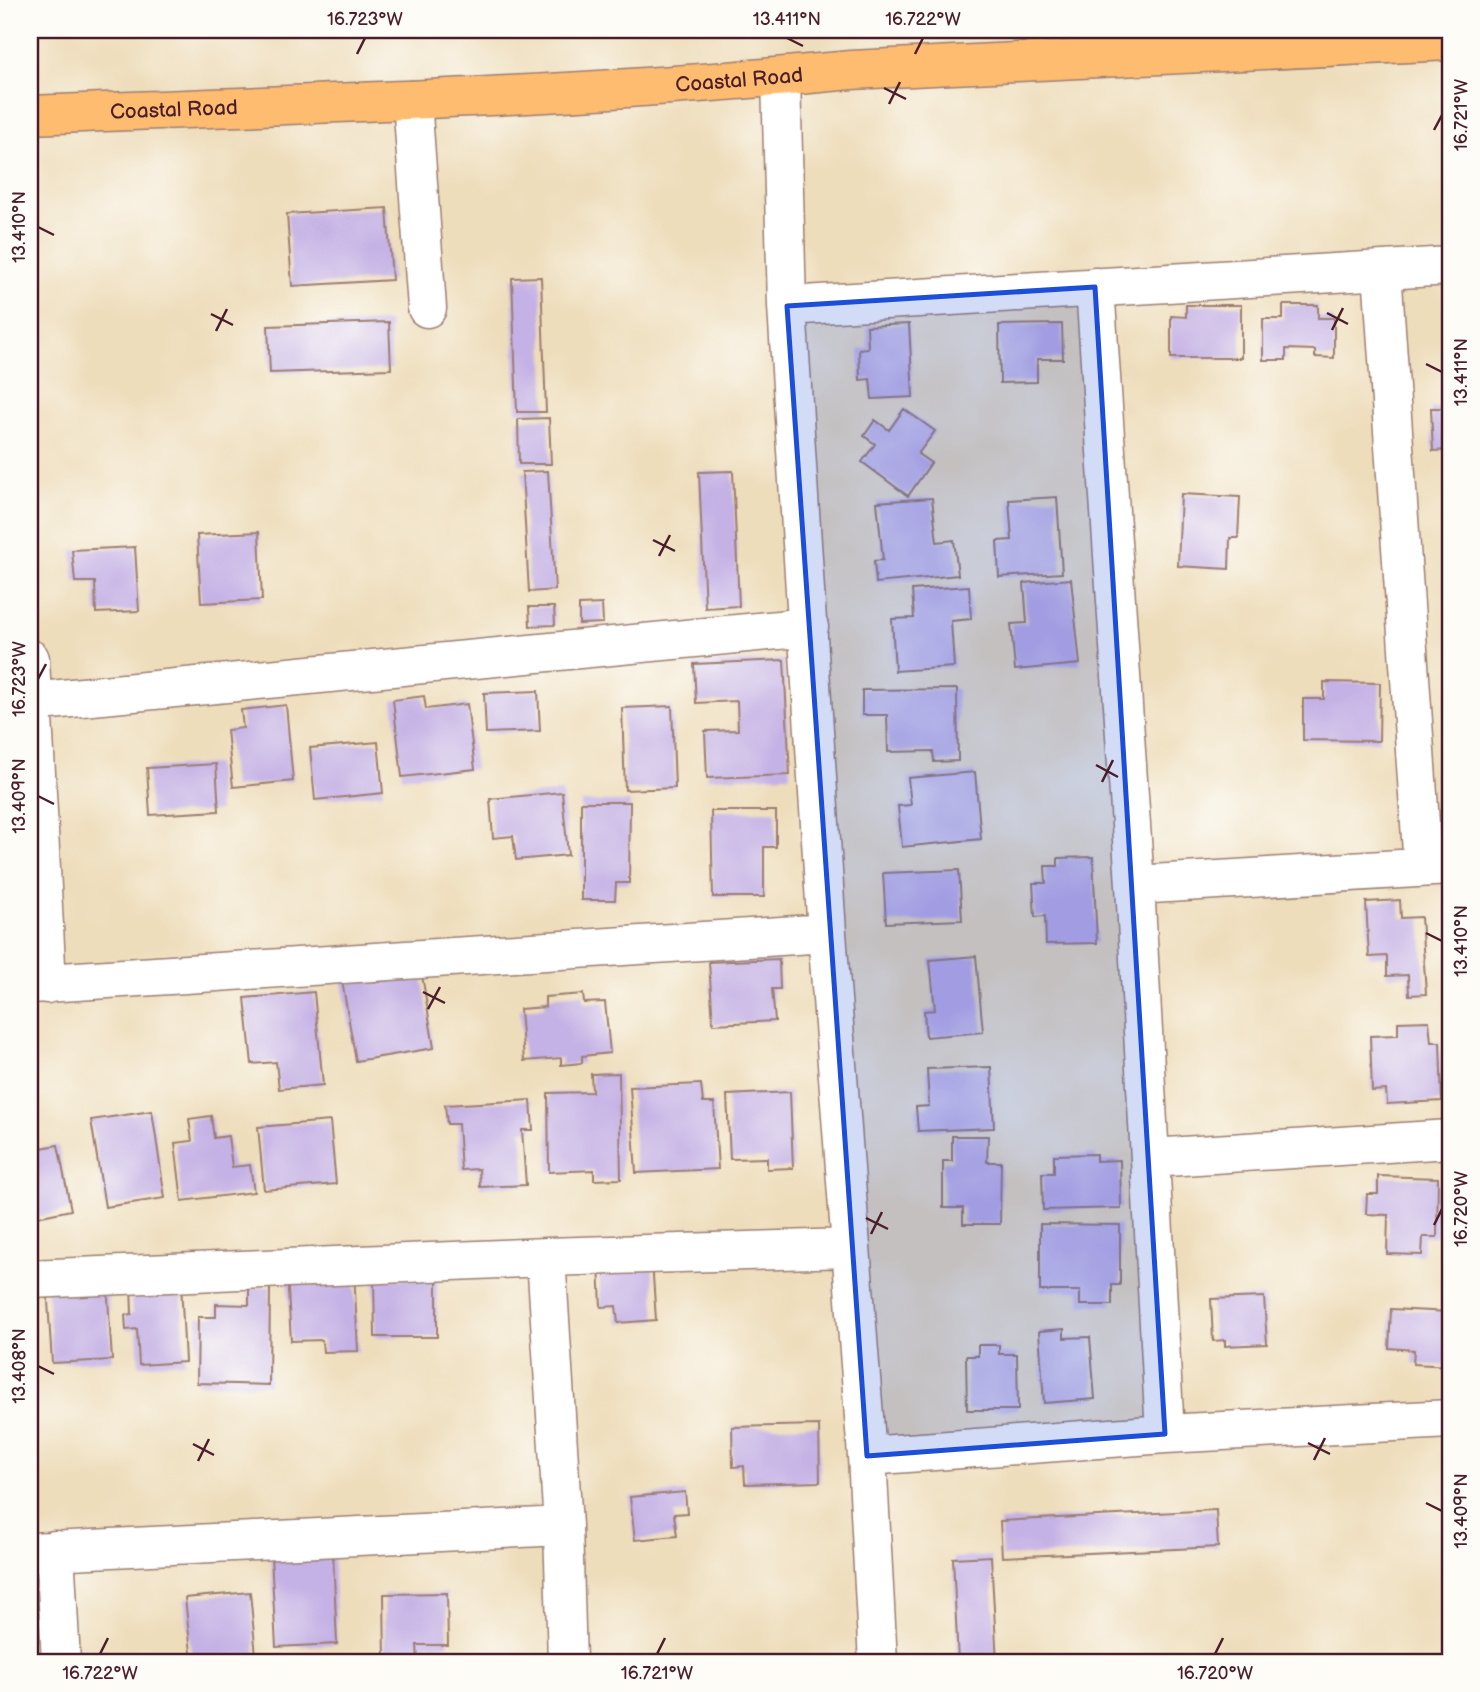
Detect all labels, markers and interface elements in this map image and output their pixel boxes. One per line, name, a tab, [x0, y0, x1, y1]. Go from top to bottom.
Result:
text: 16.723°W	[327, 9, 404, 30]
text: 13.411°N	[753, 9, 821, 30]
text: 16.722°W	[885, 9, 961, 30]
street label: Coastal Road	[674, 63, 804, 98]
text: 16.721°W	[1451, 78, 1472, 151]
street label: Coastal Road	[109, 95, 238, 125]
text: 13.410°N	[9, 191, 30, 263]
text: 13.411°N	[1451, 338, 1472, 406]
text: 16.723°W	[9, 640, 30, 717]
text: 13.409°N	[9, 758, 30, 834]
text: 13.410°N	[1451, 905, 1472, 977]
text: 16.720°W	[1451, 1170, 1472, 1247]
text: 13.408°N	[9, 1328, 30, 1404]
text: 13.409°N	[1451, 1473, 1472, 1549]
text: 16.722°W	[62, 1663, 138, 1684]
text: 16.721°W	[621, 1663, 694, 1684]
text: 16.720°W	[1177, 1663, 1254, 1684]

